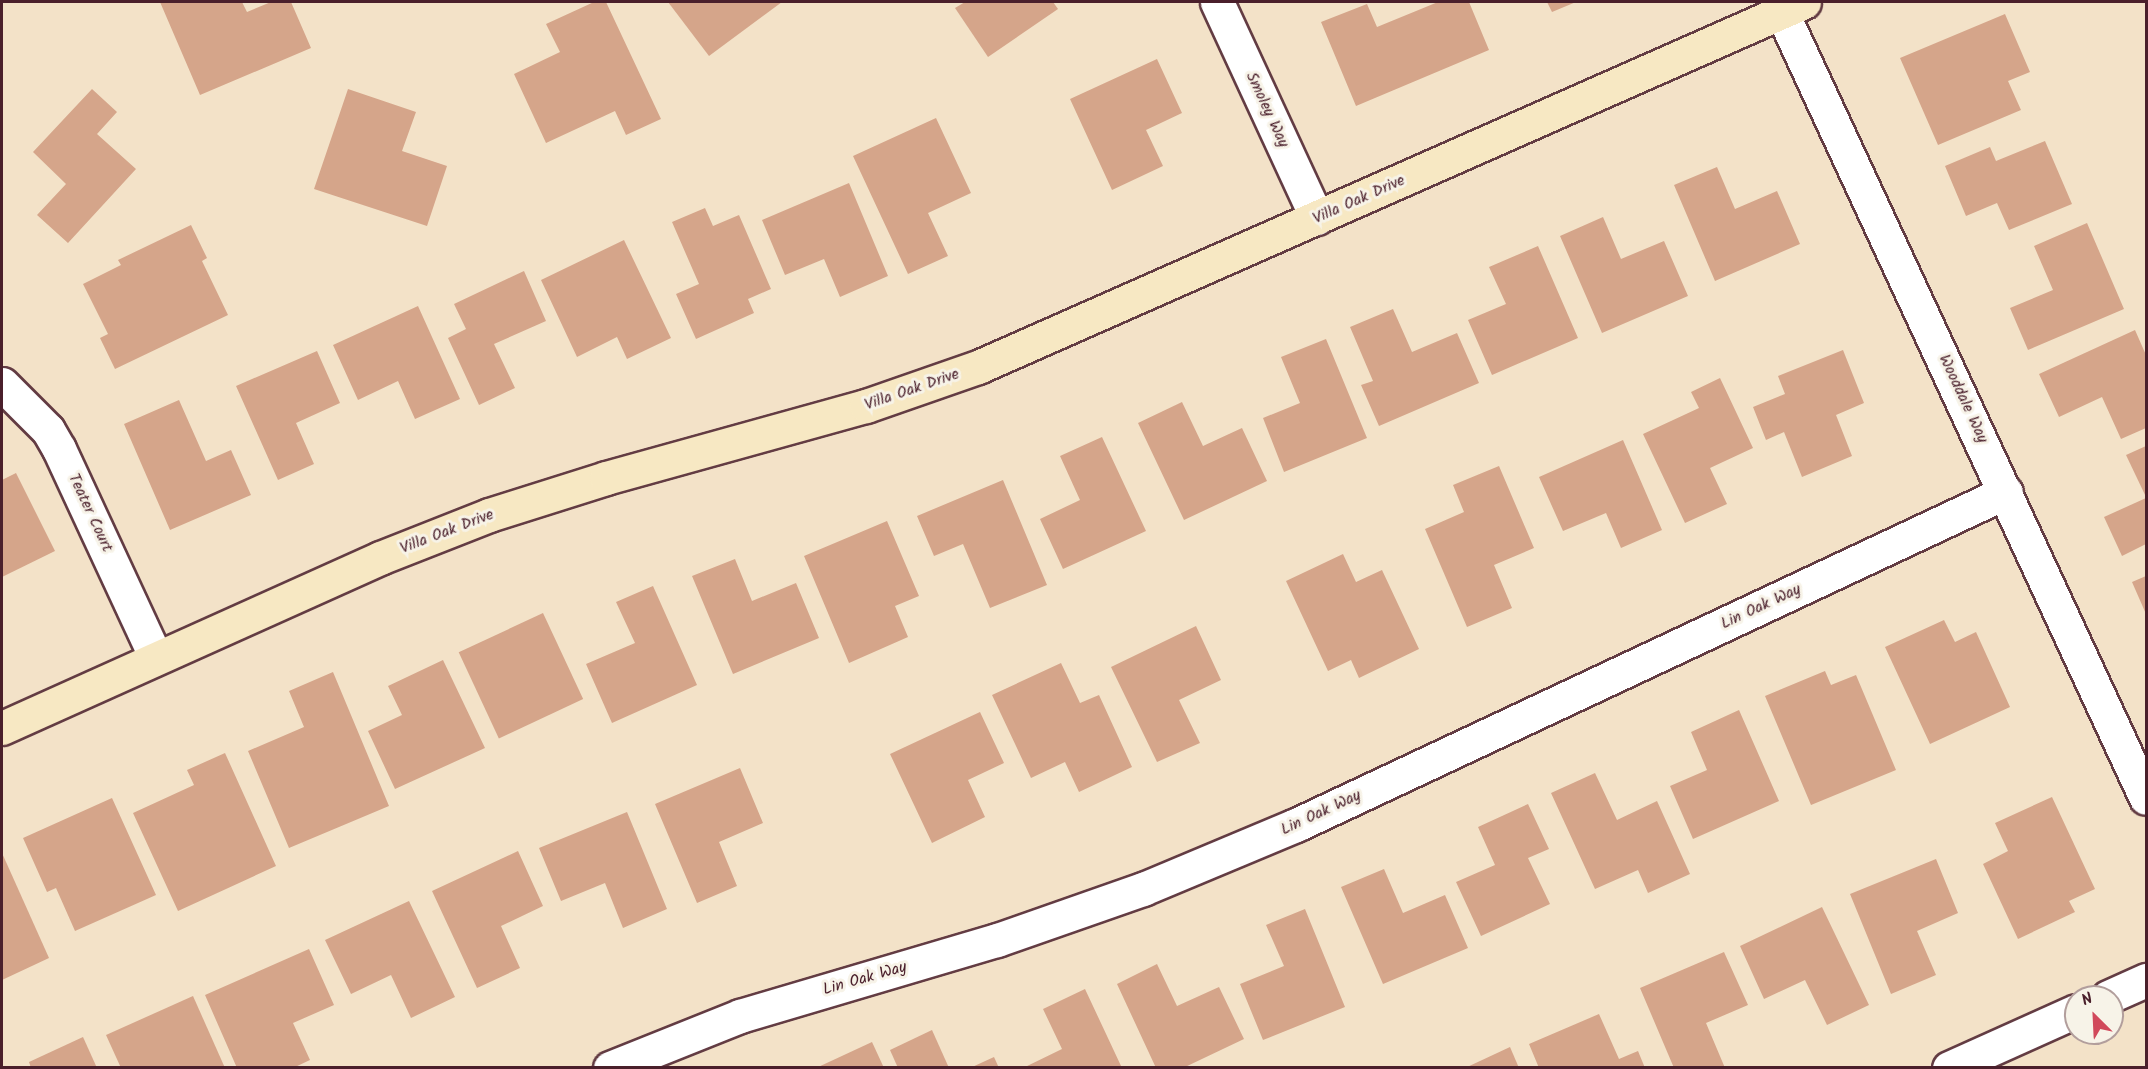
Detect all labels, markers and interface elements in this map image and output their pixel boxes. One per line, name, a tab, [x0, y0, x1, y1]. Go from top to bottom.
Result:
street label: Smoley Way	[1241, 69, 1293, 151]
street label: Villa Oak Drive	[1310, 171, 1408, 229]
street label: Wooddale Way	[1934, 352, 1992, 446]
street label: Villa Oak Drive	[862, 365, 962, 415]
street label: Teater Court	[63, 471, 117, 555]
street label: Villa Oak Drive	[397, 505, 497, 559]
street label: Lin Oak Way	[1718, 580, 1804, 634]
street label: Lin Oak Way	[1278, 786, 1364, 840]
street label: Lin Oak Way	[821, 958, 909, 1000]
north arrow	[2064, 985, 2124, 1045]
text: N	[2078, 986, 2097, 1013]

